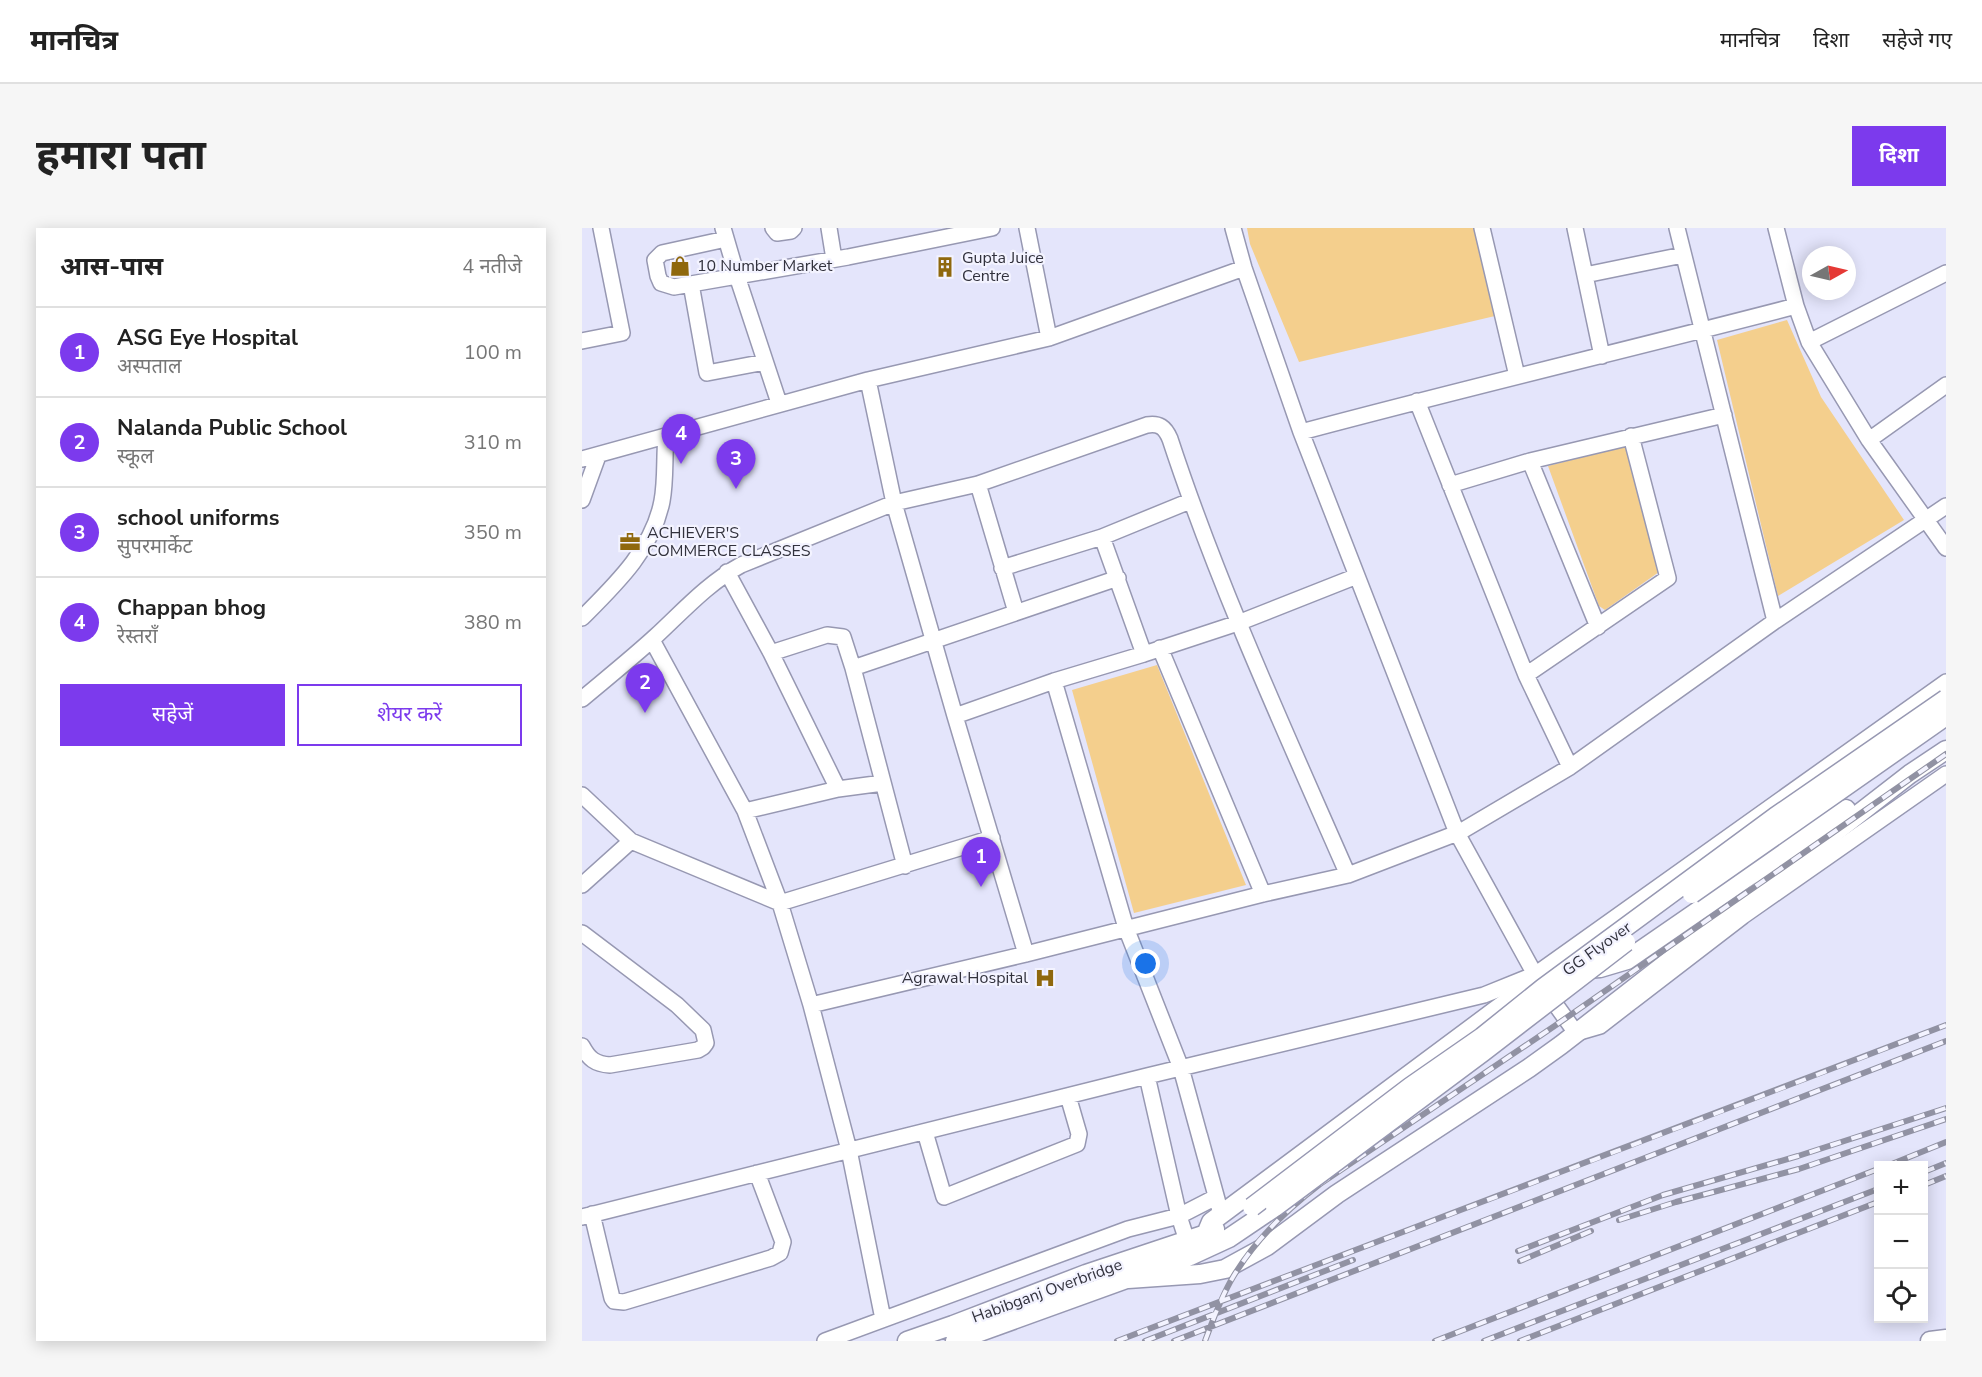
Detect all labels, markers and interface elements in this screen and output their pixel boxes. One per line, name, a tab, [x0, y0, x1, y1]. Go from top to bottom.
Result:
text: मानचित्र	[30, 22, 118, 60]
text: मानचित्र	[1720, 26, 1780, 54]
text: दिशा	[1813, 26, 1849, 54]
text: सहेजे गए	[1882, 26, 1952, 54]
button: दिशा	[1852, 126, 1946, 186]
text: हमारा पता	[36, 127, 206, 184]
north arrow	[1802, 246, 1856, 300]
place label: Gupta Juice Centre	[962, 247, 1044, 287]
text: आस-पास	[60, 249, 163, 284]
text: 4 नतीजे	[462, 253, 522, 280]
shop icon: 10 Number Market	[668, 254, 692, 278]
place label: 10 Number Market	[697, 255, 833, 277]
building icon: Gupta Juice Centre	[933, 255, 957, 279]
text: ASG Eye Hospital	[117, 323, 298, 353]
text: 1	[74, 339, 86, 366]
text: 100 m	[464, 339, 522, 366]
text: अस्पताल	[117, 353, 182, 380]
text: Nalanda Public School	[117, 413, 347, 443]
pin: 4	[662, 414, 700, 464]
text: 2	[74, 429, 86, 456]
text: 310 m	[464, 429, 522, 456]
pin: 3	[716, 440, 756, 489]
text: स्कूल	[117, 443, 154, 470]
text: school uniforms	[117, 503, 280, 533]
text: 3	[74, 519, 86, 546]
text: 350 m	[464, 519, 522, 546]
place label: ACHIEVER'S COMMERCE CLASSES	[647, 522, 811, 562]
office icon: ACHIEVER'S COMMERCE CLASSES	[618, 530, 642, 554]
text: सुपरमार्केट	[117, 533, 193, 560]
text: Chappan bhog	[117, 593, 266, 623]
text: 4	[74, 609, 86, 636]
text: 380 m	[464, 609, 522, 636]
text: रेस्तराँ	[117, 623, 158, 650]
pin: 2	[626, 664, 664, 713]
button: सहेजें	[60, 684, 285, 746]
button: शेयर करें	[297, 684, 522, 746]
pin: 1	[962, 838, 1000, 887]
street label: GG Flyover	[1558, 916, 1636, 981]
your location	[1131, 949, 1160, 978]
hospital icon: Agrawal Hospital	[1033, 966, 1057, 990]
place label: Agrawal Hospital	[902, 967, 1028, 989]
map controls	[1874, 1161, 1928, 1323]
button: +	[1874, 1161, 1928, 1215]
button: −	[1874, 1215, 1928, 1269]
street label: Habibganj Overbridge	[969, 1254, 1125, 1328]
button: locate	[1874, 1269, 1928, 1323]

